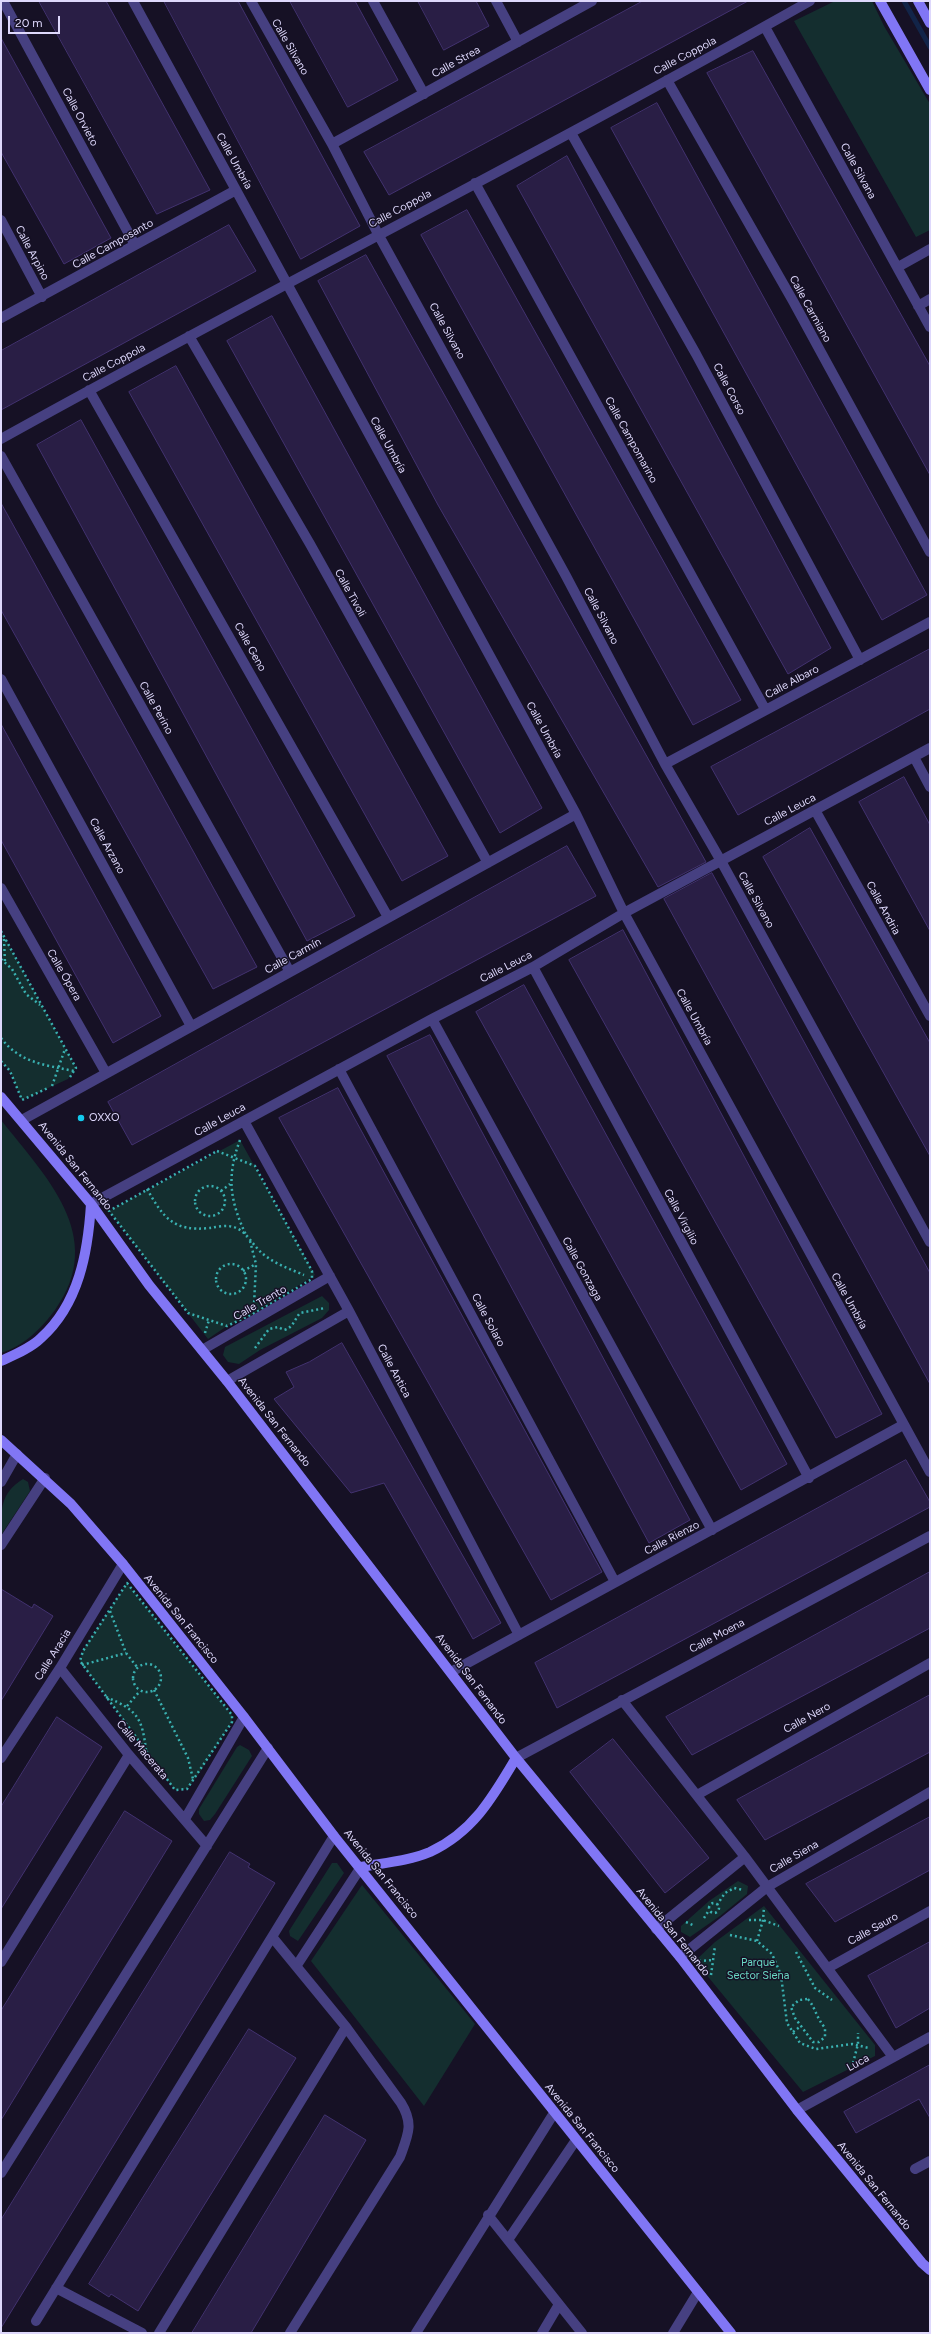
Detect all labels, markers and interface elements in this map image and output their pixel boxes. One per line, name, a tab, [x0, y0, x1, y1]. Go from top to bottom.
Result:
scale bar	[10, 8, 62, 34]
text: 20 m	[15, 16, 43, 30]
street label: Calle Silvano	[269, 17, 311, 77]
street label: Calle Coppola	[652, 34, 718, 78]
street label: Calle Strea	[429, 43, 483, 81]
street label: Calle Orvieto	[59, 86, 101, 148]
street label: Calle Umbría	[213, 130, 255, 192]
street label: Calle Silvana	[837, 141, 879, 201]
street label: Calle Coppola	[367, 187, 433, 231]
street label: Calle Camposanto	[70, 216, 156, 272]
street label: Calle Arpino	[12, 223, 52, 283]
street label: Calle Carmiano	[786, 273, 834, 345]
street label: Calle Silvano	[426, 300, 468, 362]
street label: Calle Coppola	[81, 341, 147, 385]
street label: Calle Corso	[710, 361, 748, 417]
street label: Calle Campomarino	[602, 395, 660, 485]
street label: Calle Umbría	[367, 414, 409, 476]
street label: Calle Tivoli	[331, 567, 369, 619]
street label: Calle Silvano	[580, 585, 622, 647]
street label: Calle Geno	[231, 620, 269, 674]
street label: Calle Albaro	[763, 662, 821, 702]
street label: Calle Perino	[136, 679, 176, 737]
street label: Calle Umbría	[523, 699, 565, 761]
street label: Calle Leuca	[762, 791, 818, 829]
street label: Calle Arzano	[86, 816, 128, 876]
street label: Calle Silvano	[735, 869, 777, 931]
street label: Calle Andria	[863, 879, 903, 937]
street label: Calle Carmín	[263, 935, 323, 977]
street label: Calle Ópera	[44, 947, 84, 1003]
street label: Calle Leuca	[478, 948, 534, 986]
street label: Calle Umbría	[673, 986, 715, 1048]
street label: Calle Leuca	[192, 1101, 248, 1139]
place label: OXXO	[89, 1111, 120, 1125]
marker: OXXO	[76, 1113, 86, 1123]
street label: Avenida San Fernando	[35, 1119, 115, 1213]
street label: Calle Virgilio	[661, 1187, 701, 1247]
street label: Calle Gonzaga	[559, 1235, 605, 1303]
street label: Calle Umbría	[828, 1270, 870, 1332]
street label: Calle Trento	[231, 1283, 289, 1323]
street label: Calle Solaro	[468, 1291, 508, 1349]
street label: Calle Antica	[374, 1342, 414, 1400]
street label: Avenida San Fernando	[235, 1375, 313, 1469]
street label: Calle Rienzo	[642, 1518, 702, 1558]
street label: Avenida San Francisco	[141, 1572, 221, 1666]
street label: Calle Moena	[687, 1616, 747, 1656]
street label: Calle Aracia	[32, 1627, 74, 1683]
street label: Avenida San Fernando	[433, 1631, 509, 1727]
street label: Calle Nero	[781, 1700, 833, 1736]
street label: Calle Macerata	[113, 1718, 171, 1782]
street label: Avenida San Francisco	[341, 1827, 421, 1921]
street label: Calle Siena	[767, 1838, 821, 1876]
street label: Avenida San Fernando	[633, 1885, 713, 1979]
street label: Calle Sauro	[845, 1910, 901, 1948]
park label: Parque Sector Siena	[727, 1956, 789, 1982]
street label: Luca	[845, 2052, 871, 2074]
street label: Avenida San Francisco	[542, 2081, 622, 2175]
street label: Avenida San Fernando	[834, 2139, 914, 2233]

